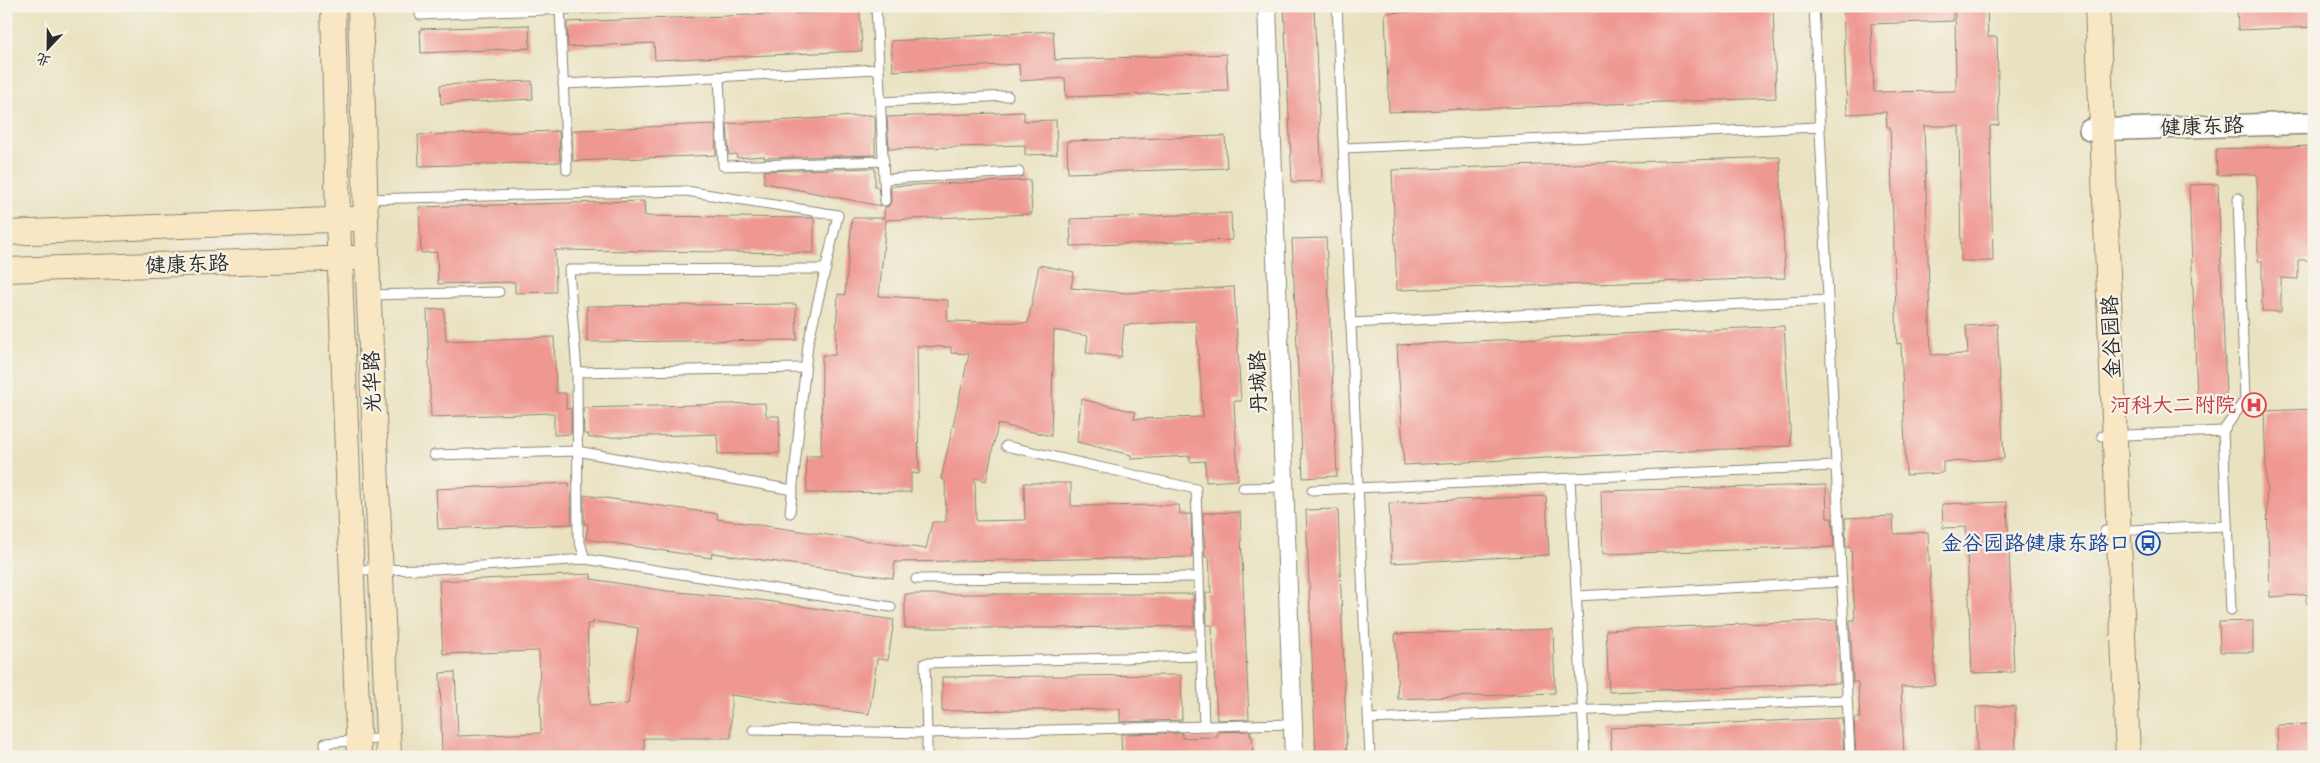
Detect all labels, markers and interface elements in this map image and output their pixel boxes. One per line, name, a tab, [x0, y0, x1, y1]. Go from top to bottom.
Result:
north arrow	[22, 22, 72, 72]
text: 北	[34, 49, 53, 70]
street label: 健康东路	[2160, 112, 2244, 140]
street label: 健康东路	[145, 250, 229, 278]
street label: 金谷园路	[2097, 295, 2125, 379]
street label: 光华路	[358, 350, 386, 414]
street label: 丹城路	[1244, 350, 1272, 414]
place label: 河科大二附院	[2110, 392, 2236, 418]
hospital icon: 河科大二附院	[2241, 392, 2267, 418]
place label: 金谷园路健康东路口	[1941, 530, 2130, 556]
bus stop icon: 金谷园路健康东路口	[2135, 530, 2161, 556]

